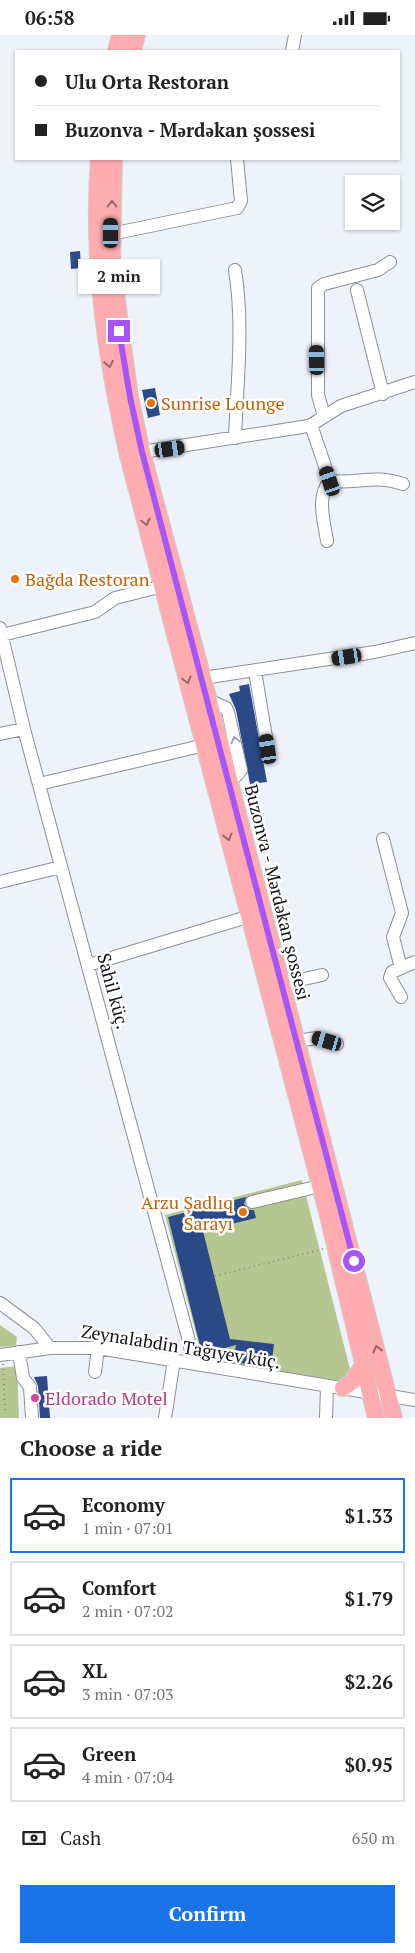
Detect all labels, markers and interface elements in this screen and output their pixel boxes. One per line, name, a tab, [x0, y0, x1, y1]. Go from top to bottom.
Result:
text: 06:58	[25, 5, 74, 30]
text: Ulu Orta Restoran	[65, 69, 229, 94]
text: Buzonva - Mərdəkan şossesi	[65, 117, 315, 142]
map controls	[345, 175, 400, 230]
button: layers	[345, 175, 400, 230]
one-way arrow	[107, 200, 117, 208]
car	[103, 218, 118, 248]
callout: 2 min	[78, 259, 160, 293]
text: 2 min	[97, 265, 141, 287]
route end	[108, 320, 130, 342]
car	[309, 345, 324, 375]
one-way arrow	[104, 360, 114, 369]
place label: Sunrise Lounge	[161, 391, 285, 415]
marker: Sunrise Lounge	[145, 397, 157, 409]
car	[154, 439, 185, 459]
car	[318, 464, 341, 498]
one-way arrow	[140, 518, 151, 527]
place label: Bağda Restoran	[25, 567, 150, 591]
marker: Bağda Restoran	[9, 573, 21, 585]
car	[331, 647, 362, 667]
one-way arrow	[182, 675, 192, 683]
car	[258, 733, 277, 765]
one-way arrow	[230, 736, 240, 745]
street label: Buzonva - Mərdəkan şossesi	[240, 782, 316, 1002]
one-way arrow	[222, 832, 232, 841]
street label: Sahil küç.	[92, 950, 136, 1032]
car	[310, 1030, 343, 1052]
place label: Arzu Şadlıq Sarayı	[141, 1190, 233, 1235]
marker: Arzu Şadlıq Sarayı	[237, 1206, 249, 1218]
route start	[343, 1250, 365, 1272]
street label: Zeynalabdin Tağıyev küç.	[80, 1318, 282, 1374]
one-way arrow	[372, 1345, 383, 1354]
place label: Eldorado Motel	[45, 1386, 168, 1410]
marker: Eldorado Motel	[29, 1392, 41, 1404]
text: Choose a ride	[20, 1433, 162, 1462]
text: Economy	[82, 1492, 165, 1517]
icon: car	[22, 1493, 67, 1538]
text: $1.33	[344, 1503, 393, 1528]
text: 1 min · 07:01	[82, 1517, 174, 1539]
text: Comfort	[82, 1575, 157, 1600]
icon: car	[22, 1576, 67, 1621]
text: $1.79	[344, 1586, 393, 1611]
text: 2 min · 07:02	[82, 1600, 174, 1622]
text: XL	[82, 1658, 107, 1683]
icon: car	[22, 1659, 67, 1704]
text: $2.26	[344, 1669, 393, 1694]
text: 3 min · 07:03	[82, 1683, 174, 1705]
text: Green	[82, 1741, 136, 1766]
icon: car	[22, 1742, 67, 1787]
text: $0.95	[344, 1752, 393, 1777]
text: 4 min · 07:04	[82, 1766, 174, 1788]
icon: cash	[20, 1824, 48, 1852]
text: Cash	[60, 1825, 101, 1850]
text: 650 m	[352, 1827, 395, 1849]
button: Confirm	[20, 1885, 395, 1943]

